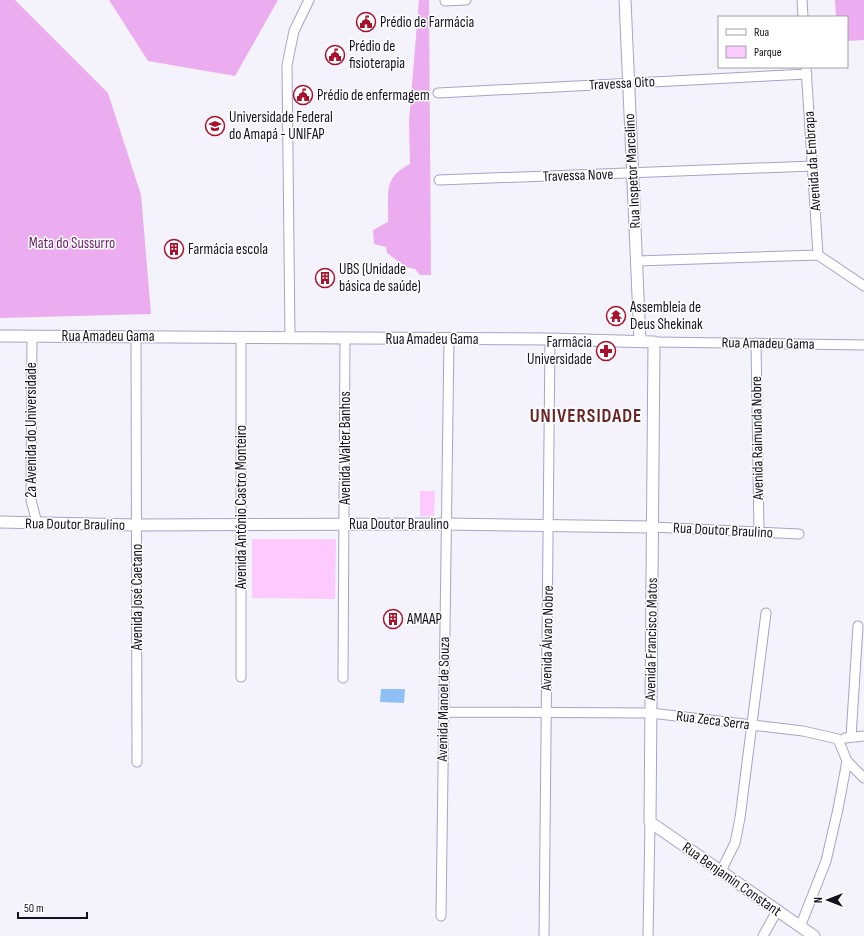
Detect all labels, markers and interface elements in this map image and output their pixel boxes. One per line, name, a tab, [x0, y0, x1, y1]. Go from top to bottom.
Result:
public building icon: Prédio de Farmácia	[355, 11, 377, 33]
place label: Prédio de Farmácia	[380, 13, 474, 32]
legend	[718, 16, 848, 68]
text: Rua	[754, 25, 770, 40]
place label: Prédio de fisioterapia	[349, 37, 405, 73]
public building icon: Prédio de fisioterapia	[324, 44, 346, 66]
text: Parque	[754, 45, 782, 60]
street label: Travessa Oito	[589, 72, 655, 95]
public building icon: Prédio de enfermagem	[292, 84, 314, 106]
place label: Prédio de enfermagem	[317, 86, 430, 105]
place label: Universidade Federal do Amapá - UNIFAP	[229, 108, 333, 144]
street label: Avenida da Embrapa	[800, 110, 826, 212]
street label: Rua Inspetor Marcelino	[620, 113, 645, 229]
school or university icon: Universidade Federal do Amapá - UNIFAP	[204, 115, 226, 137]
street label: Travessa Nove	[542, 165, 614, 186]
park label: Mata do Sussurro	[29, 234, 115, 253]
building icon: Farmácia escola	[163, 238, 185, 260]
place label: Farmácia escola	[188, 240, 268, 259]
place label: UBS (Unidade básica de saúde)	[339, 260, 421, 296]
building icon: UBS (Unidade básica de saúde)	[314, 267, 336, 289]
place label: Assembleia de Deus Shekinak	[629, 298, 703, 334]
temple icon: Assembleia de Deus Shekinak	[605, 305, 627, 327]
street label: Rua Amadeu Gama	[61, 327, 155, 346]
street label: Rua Amadeu Gama	[385, 330, 479, 349]
place label: Farmâcia Universidade	[527, 333, 592, 369]
street label: Rua Amadeu Gama	[721, 333, 815, 354]
pharmacy icon: Farmâcia Universidade	[595, 340, 617, 362]
street label: 2a Avenida do Universidade	[22, 362, 41, 498]
street label: Avenida Raimunda Nobre	[747, 376, 768, 501]
street label: Avenida Walter Banhos	[336, 391, 355, 506]
district label: UNIVERSIDADE	[530, 405, 642, 428]
street label: Avenida Antônio Castro Monteiro	[232, 425, 251, 590]
street label: Rua Doutor Braulino	[25, 514, 125, 535]
street label: Rua Doutor Braulino	[349, 515, 449, 534]
street label: Rua Doutor Braulino	[673, 518, 773, 543]
street label: Avenida José Caetano	[128, 544, 147, 651]
street label: Avenida Francisco Matos	[641, 577, 662, 702]
street label: Avenida Álvaro Nobre	[537, 585, 558, 692]
building icon: AMAAP	[382, 608, 404, 630]
place label: AMAAP	[406, 610, 442, 629]
street label: Avenida Manoel de Souza	[433, 636, 454, 763]
street label: Rua Zeca Serra	[675, 707, 751, 734]
street label: Rua Benjamin Constant	[678, 838, 785, 921]
north arrow	[808, 880, 848, 920]
scale bar	[18, 894, 87, 920]
text: N	[812, 897, 825, 903]
text: 50 m	[24, 901, 44, 916]

